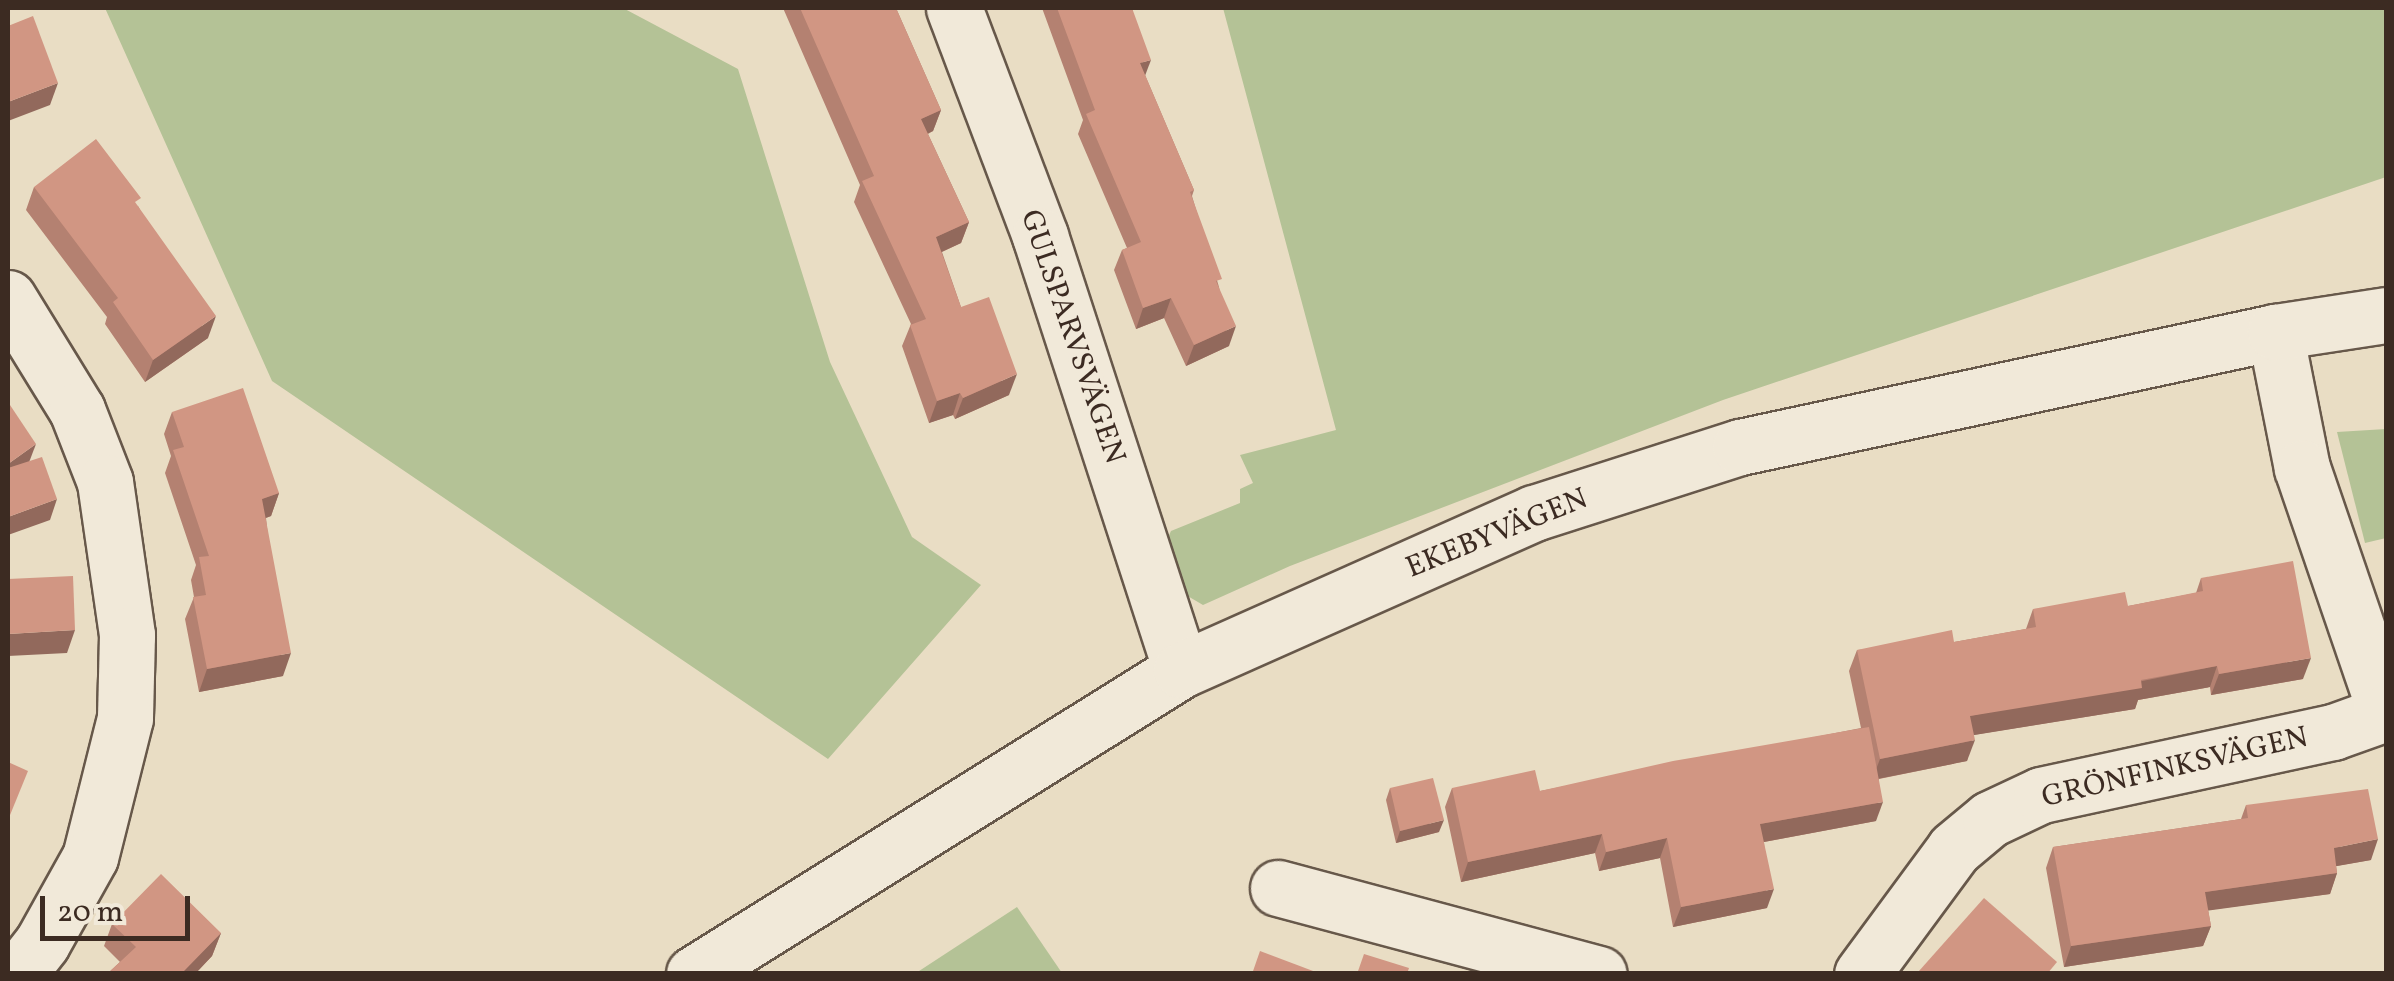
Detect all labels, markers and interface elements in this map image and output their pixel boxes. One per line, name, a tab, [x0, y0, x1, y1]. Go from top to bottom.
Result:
street label: GULSPARVSVÄGEN	[1012, 205, 1132, 469]
street label: EKEBYVÄGEN	[1401, 481, 1593, 587]
street label: GRÖNFINKSVÄGEN	[2038, 720, 2312, 816]
scale bar	[45, 876, 195, 938]
text: 20 m	[57, 892, 123, 934]

